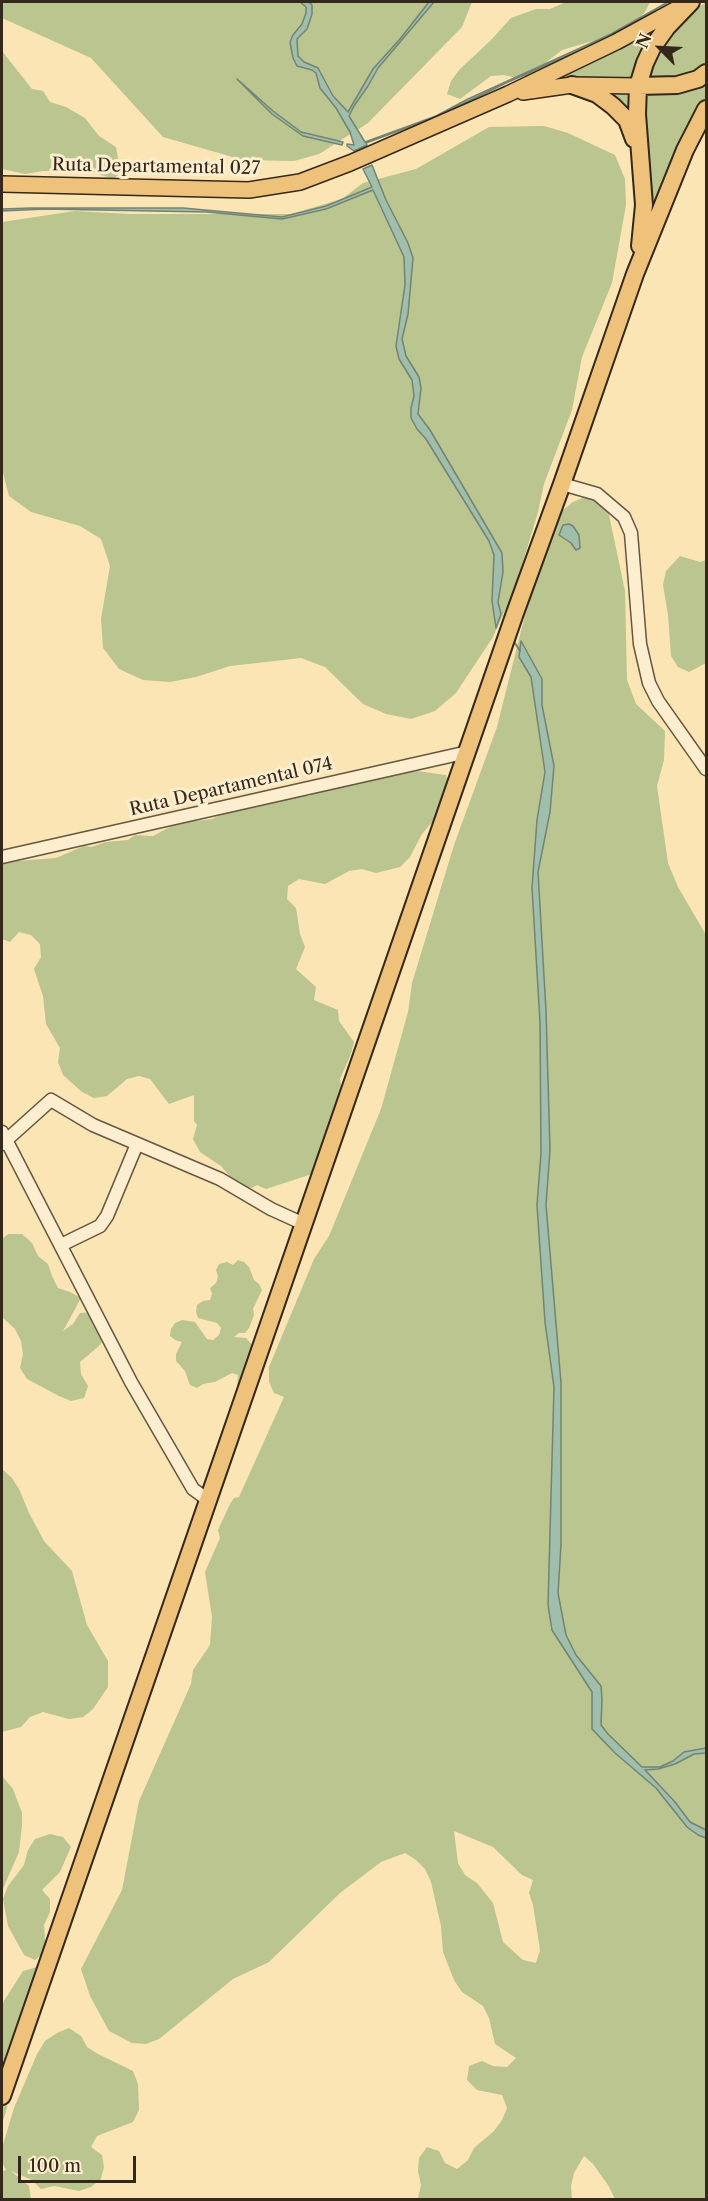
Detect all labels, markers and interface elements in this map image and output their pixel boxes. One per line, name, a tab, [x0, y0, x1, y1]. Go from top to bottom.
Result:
north arrow	[630, 18, 690, 78]
text: N	[632, 30, 656, 51]
street label: Ruta Departamental 027	[52, 154, 260, 180]
street label: Ruta Departamental 074	[127, 753, 335, 821]
scale bar	[21, 2144, 140, 2182]
text: 100 m	[29, 2155, 81, 2177]

